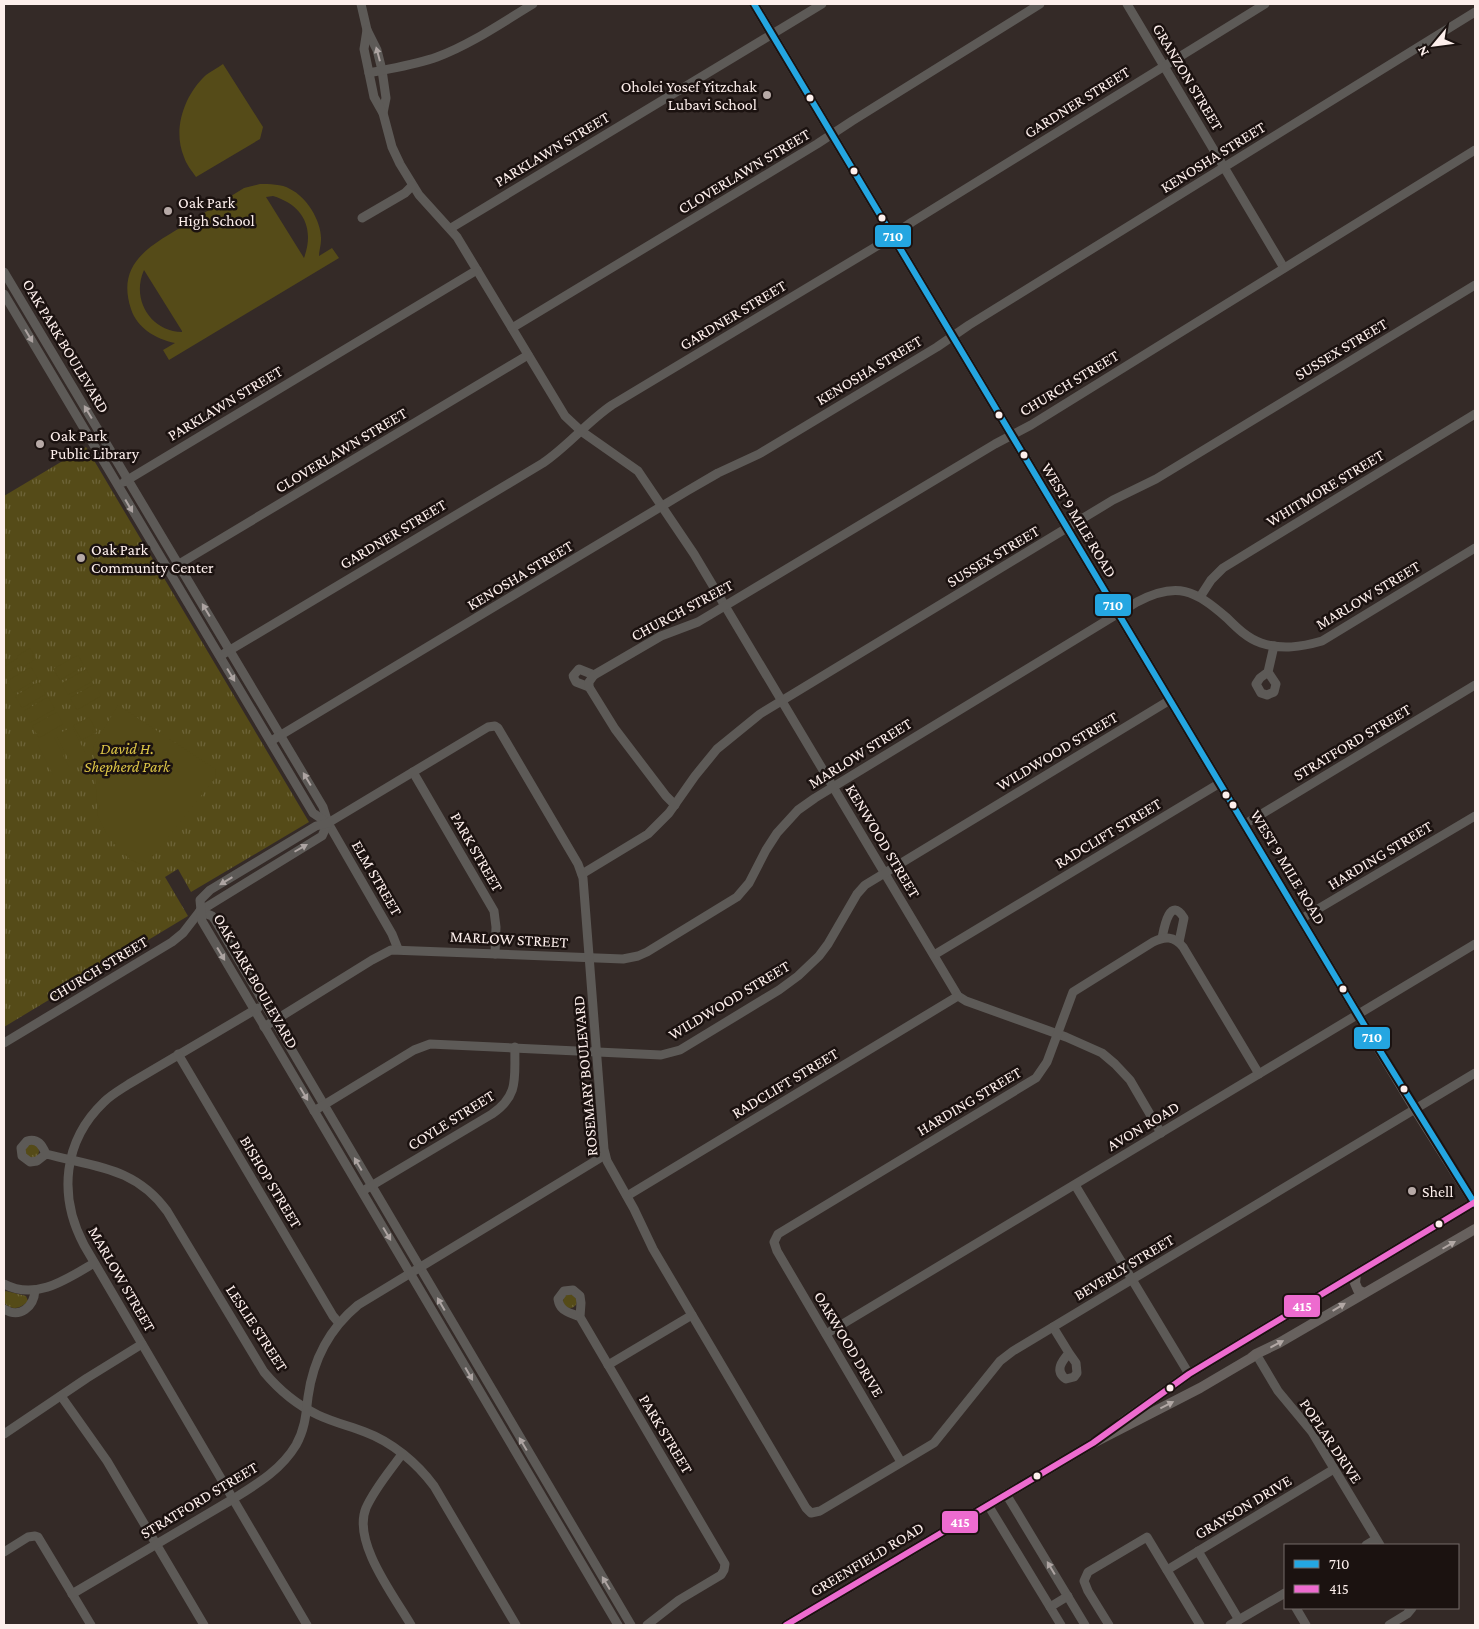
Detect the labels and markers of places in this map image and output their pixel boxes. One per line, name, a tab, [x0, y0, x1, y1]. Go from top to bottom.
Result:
place label: Oholei Yosef Yitzchak Lubavi School	[621, 78, 757, 113]
marker: Oholei Yosef Yitzchak Lubavi School	[761, 89, 773, 101]
unlabelled marker	[805, 93, 815, 103]
unlabelled marker	[849, 166, 859, 176]
place label: Oak Park High School	[178, 194, 255, 230]
marker: Oak Park High School	[162, 205, 174, 217]
unlabelled marker	[877, 213, 887, 223]
unlabelled marker	[994, 410, 1004, 420]
place label: Oak Park Public Library	[50, 427, 140, 463]
marker: Oak Park Public Library	[34, 438, 46, 450]
unlabelled marker	[1019, 450, 1029, 460]
place label: Oak Park Community Center	[91, 541, 214, 577]
marker: Oak Park Community Center	[75, 552, 87, 564]
unlabelled marker	[1221, 790, 1231, 800]
unlabelled marker	[1228, 800, 1238, 810]
unlabelled marker	[1338, 984, 1348, 994]
unlabelled marker	[1399, 1084, 1409, 1094]
place label: Shell	[1422, 1183, 1454, 1200]
marker: Shell	[1406, 1185, 1418, 1197]
unlabelled marker	[1434, 1219, 1444, 1229]
unlabelled marker	[1165, 1383, 1175, 1393]
unlabelled marker	[1032, 1471, 1042, 1481]

